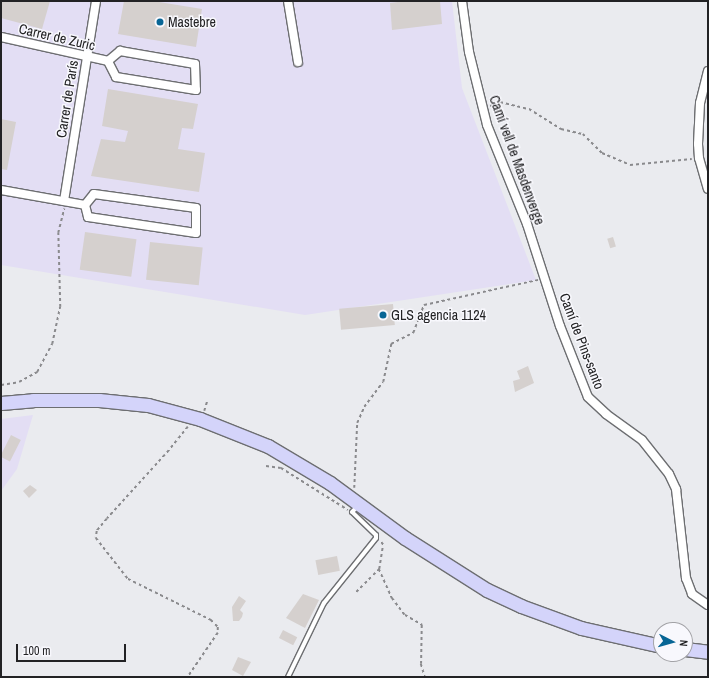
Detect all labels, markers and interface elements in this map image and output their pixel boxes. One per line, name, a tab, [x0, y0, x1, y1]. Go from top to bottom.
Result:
place label: Mastebre	[168, 14, 216, 30]
marker: Mastebre	[155, 17, 165, 27]
street label: Carrer de Zuric	[17, 20, 97, 54]
street label: Carrer de París	[53, 59, 81, 139]
street label: Camí vell de Masdenverge	[486, 93, 548, 227]
street label: Camí de Pins-santo	[556, 291, 608, 391]
place label: GLS agencia 1124	[391, 307, 486, 323]
marker: GLS agencia 1124	[378, 310, 388, 320]
north arrow	[653, 622, 693, 662]
scale bar	[18, 636, 128, 662]
text: N	[677, 639, 691, 647]
text: 100 m	[23, 643, 50, 659]

